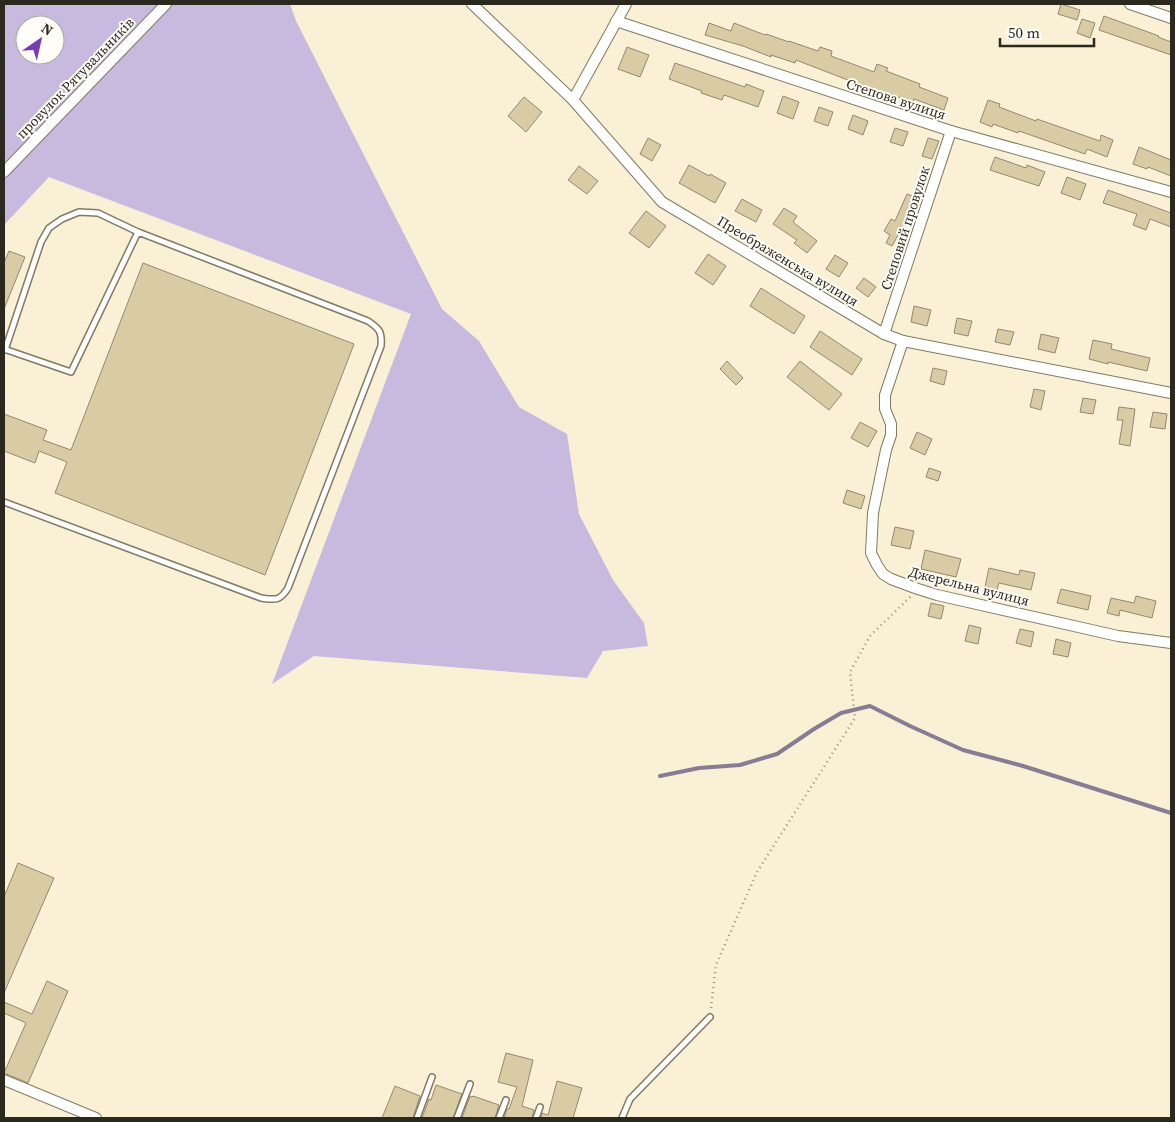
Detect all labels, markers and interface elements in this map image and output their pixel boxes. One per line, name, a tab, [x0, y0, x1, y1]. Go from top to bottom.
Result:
street label: провулок Рятувальників	[12, 13, 138, 143]
north arrow	[15, 15, 65, 65]
scale bar	[1000, 15, 1094, 47]
text: N	[37, 18, 57, 40]
text: 50 m	[1008, 22, 1040, 43]
street label: Степова вулиця	[844, 73, 948, 125]
street label: Степовий провулок	[876, 163, 935, 293]
street label: Преображенська вулиця	[714, 211, 862, 311]
street label: Джерельна вулиця	[907, 561, 1031, 611]

